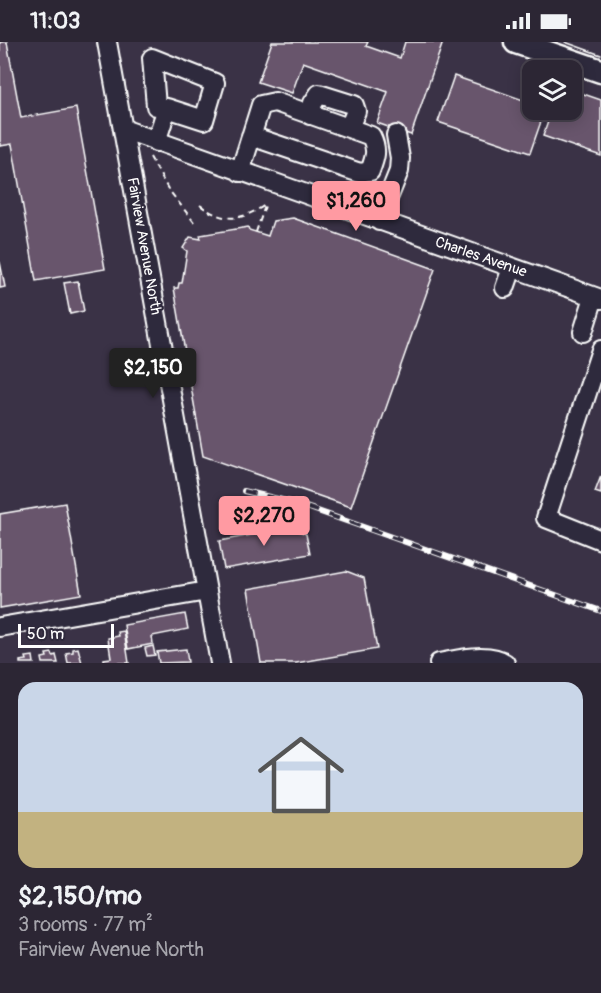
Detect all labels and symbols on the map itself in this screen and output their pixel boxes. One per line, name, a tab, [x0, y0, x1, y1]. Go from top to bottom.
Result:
street label: Fairview Avenue North	[123, 176, 165, 316]
pin: $1,260	[307, 181, 405, 232]
street label: Charles Avenue	[433, 232, 530, 282]
pin: $2,150	[104, 348, 202, 399]
pin: $2,270	[215, 496, 313, 547]
scale bar	[18, 621, 114, 648]

